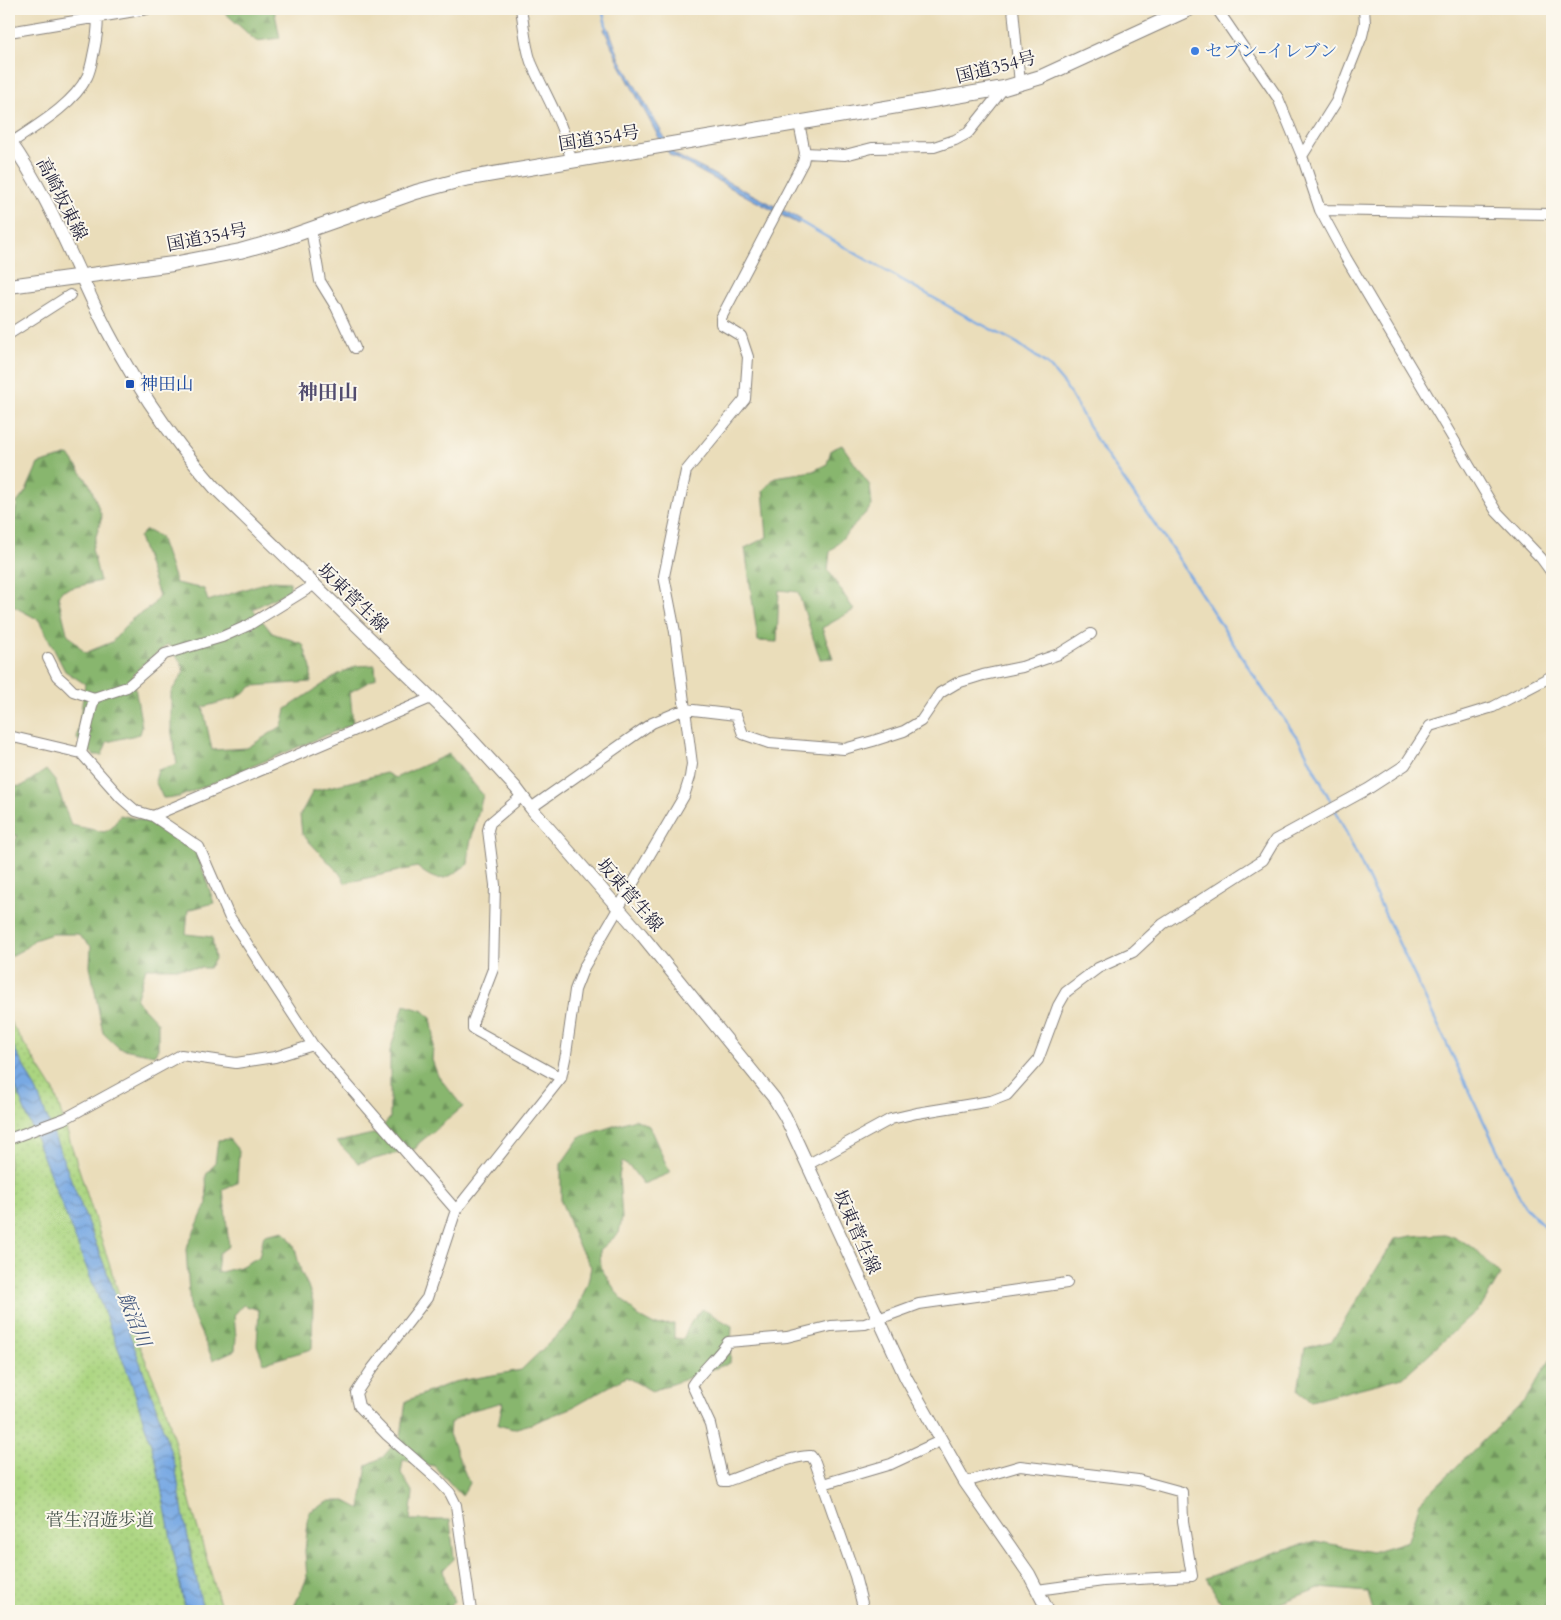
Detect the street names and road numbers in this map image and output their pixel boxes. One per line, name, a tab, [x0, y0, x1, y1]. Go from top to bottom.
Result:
street label: 国道354号	[953, 45, 1039, 89]
street label: 国道354号	[557, 120, 641, 157]
street label: 高崎坂東線	[30, 153, 93, 245]
street label: 国道354号	[165, 217, 250, 258]
street label: 坂東菅生線	[312, 558, 394, 639]
street label: 坂東菅生線	[591, 853, 669, 937]
street label: 坂東菅生線	[827, 1186, 886, 1278]

